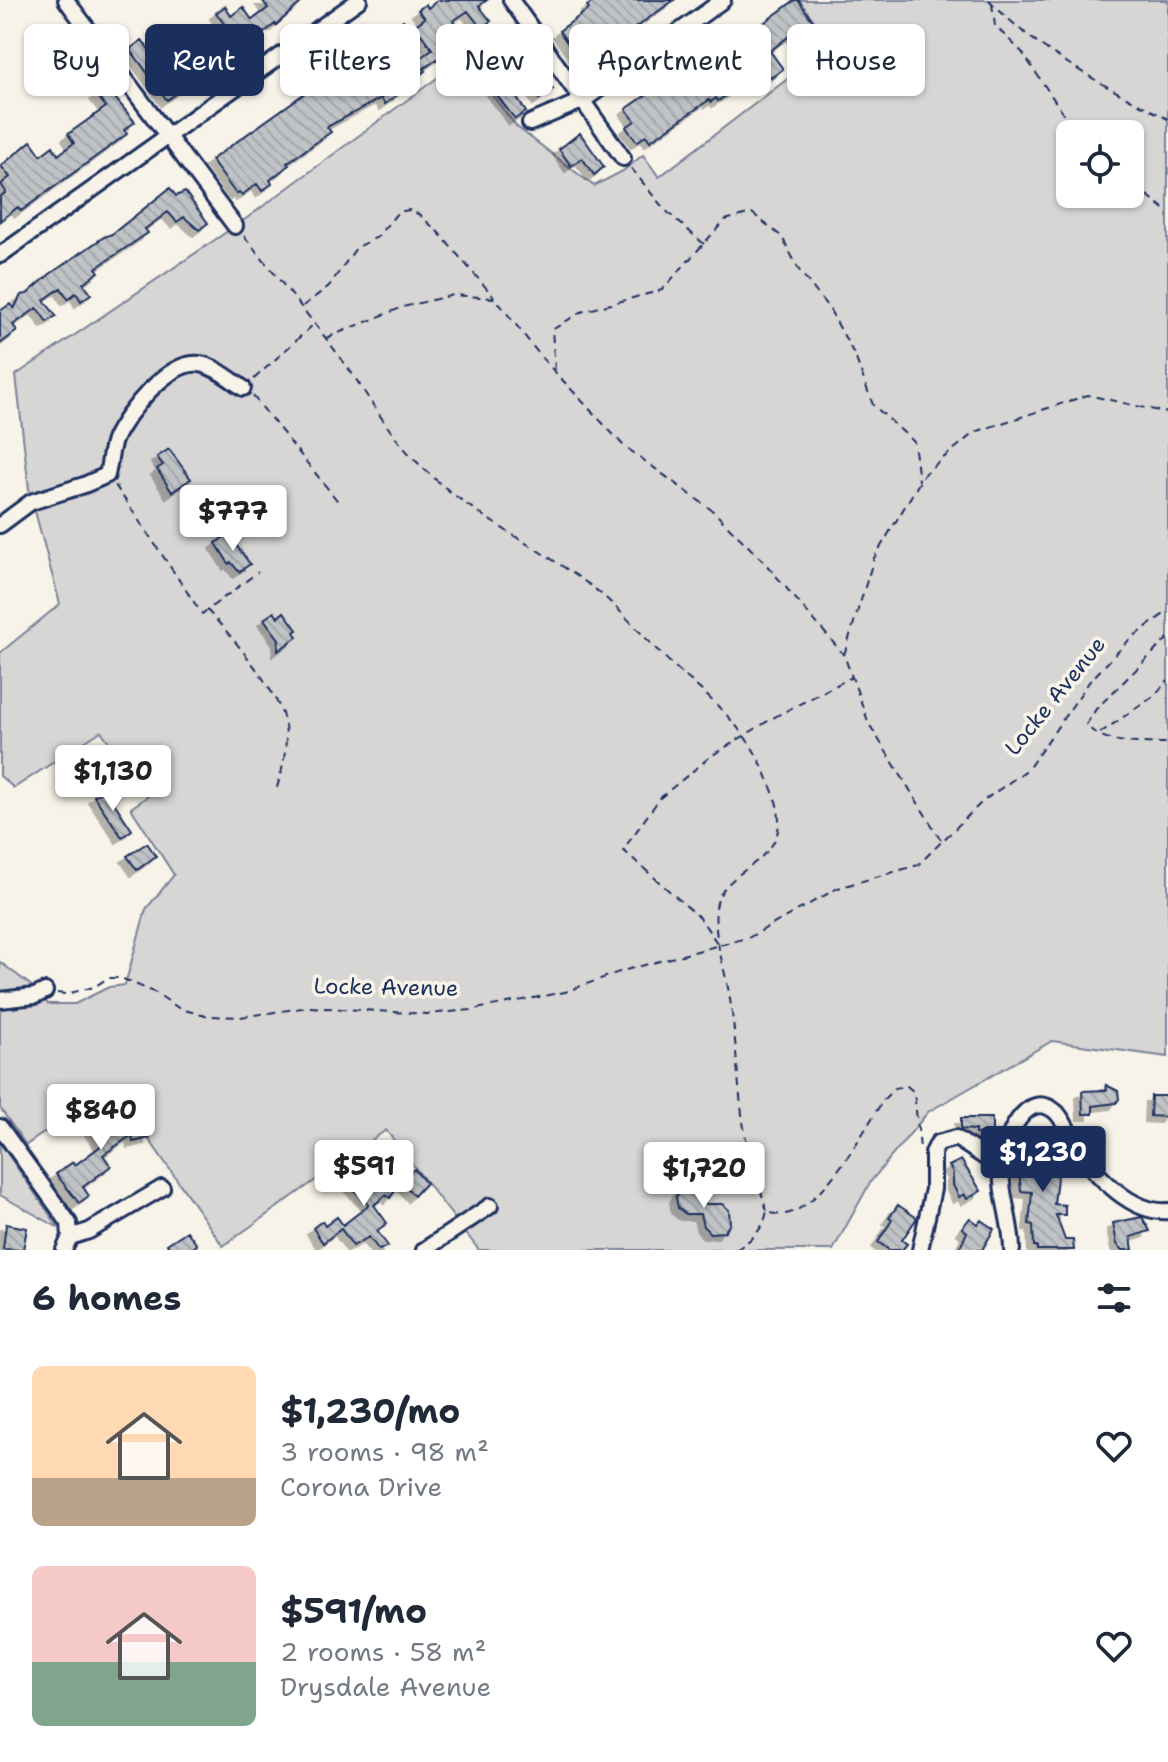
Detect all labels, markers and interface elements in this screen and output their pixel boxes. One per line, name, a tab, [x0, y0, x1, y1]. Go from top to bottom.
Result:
chip: Buy	[24, 24, 129, 96]
chip: Rent	[145, 24, 264, 96]
chip: Filters	[280, 24, 420, 96]
chip: New	[436, 24, 553, 96]
chip: Apartment	[569, 24, 771, 96]
chip: House	[787, 24, 925, 96]
map controls	[1056, 120, 1144, 208]
button: locate	[1056, 120, 1144, 208]
pin: $777	[186, 485, 280, 553]
text: $777	[198, 493, 268, 528]
street label: Locke Avenue	[998, 631, 1112, 761]
pin: $1,130	[48, 745, 178, 813]
text: $1,130	[73, 753, 153, 788]
street label: Locke Avenue	[313, 971, 459, 1003]
pin: $840	[54, 1084, 148, 1152]
text: $840	[65, 1092, 137, 1127]
pin: $1,230	[978, 1126, 1108, 1194]
text: $1,230	[999, 1134, 1087, 1169]
pin: $591	[317, 1140, 411, 1208]
pin: $1,720	[639, 1142, 769, 1210]
text: $591	[333, 1148, 396, 1183]
text: $1,720	[662, 1150, 746, 1185]
text: 6 homes	[32, 1275, 181, 1321]
icon: filters	[1092, 1276, 1136, 1320]
text: $1,230/mo	[280, 1388, 460, 1434]
icon: home	[96, 1398, 192, 1494]
icon: heart	[1092, 1424, 1136, 1468]
text: 3 rooms · 98 m²	[280, 1434, 489, 1469]
text: Corona Drive	[280, 1469, 442, 1504]
text: $591/mo	[280, 1588, 427, 1634]
icon: home	[96, 1598, 192, 1694]
icon: heart	[1092, 1624, 1136, 1668]
text: 2 rooms · 58 m²	[280, 1634, 486, 1669]
text: Drysdale Avenue	[280, 1669, 491, 1704]

